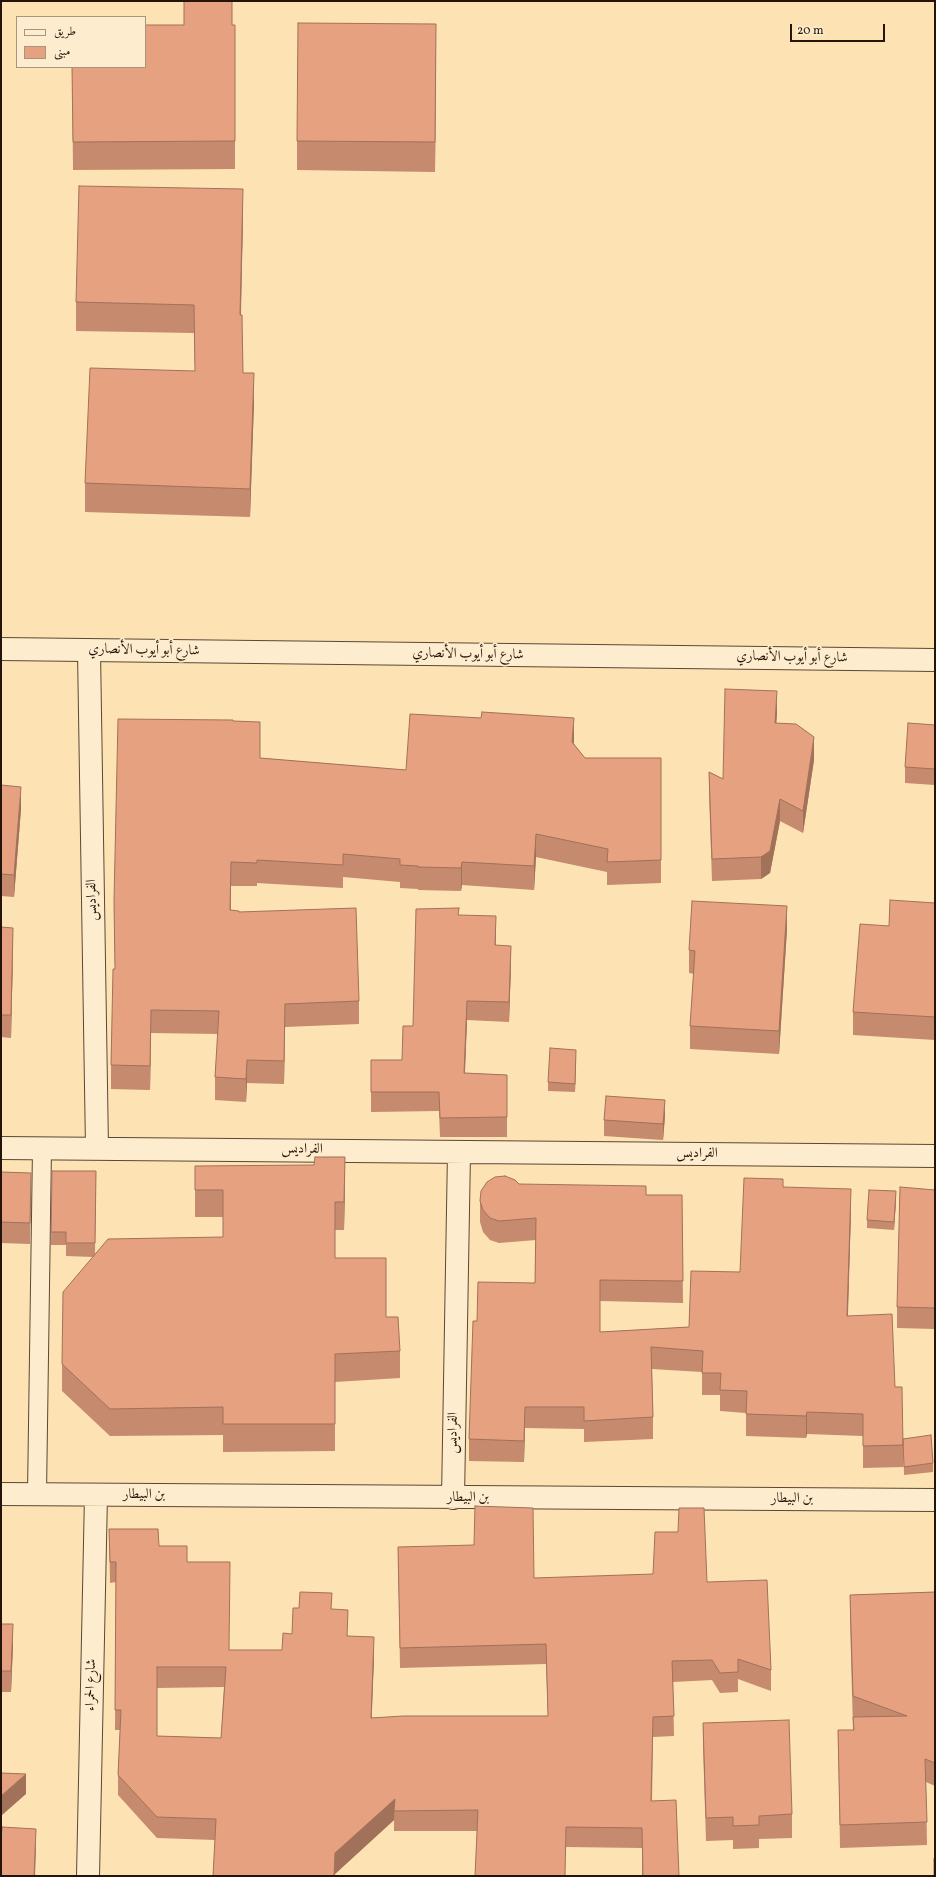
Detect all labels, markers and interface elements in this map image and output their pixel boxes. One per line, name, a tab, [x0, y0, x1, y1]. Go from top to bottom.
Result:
legend	[16, 16, 146, 68]
scale bar	[792, 16, 887, 42]
text: 20 m	[797, 23, 824, 39]
text: طريق	[54, 24, 76, 40]
text: مبنى	[54, 44, 70, 60]
street label: شارع أبو أيوب الأنصاري	[88, 642, 200, 660]
street label: شارع أبو أيوب الأنصاري	[412, 646, 524, 664]
street label: شارع أبو أيوب الأنصاري	[736, 649, 848, 667]
street label: الفراديس	[84, 879, 102, 921]
street label: الفراديس	[281, 1141, 323, 1159]
street label: الفراديس	[676, 1146, 718, 1162]
street label: الفراديس	[445, 1412, 463, 1454]
street label: بن البيطار	[123, 1487, 165, 1503]
street label: بن البيطار	[447, 1490, 489, 1506]
street label: بن البيطار	[771, 1491, 813, 1507]
street label: شارع الحمراء	[83, 1659, 101, 1711]

